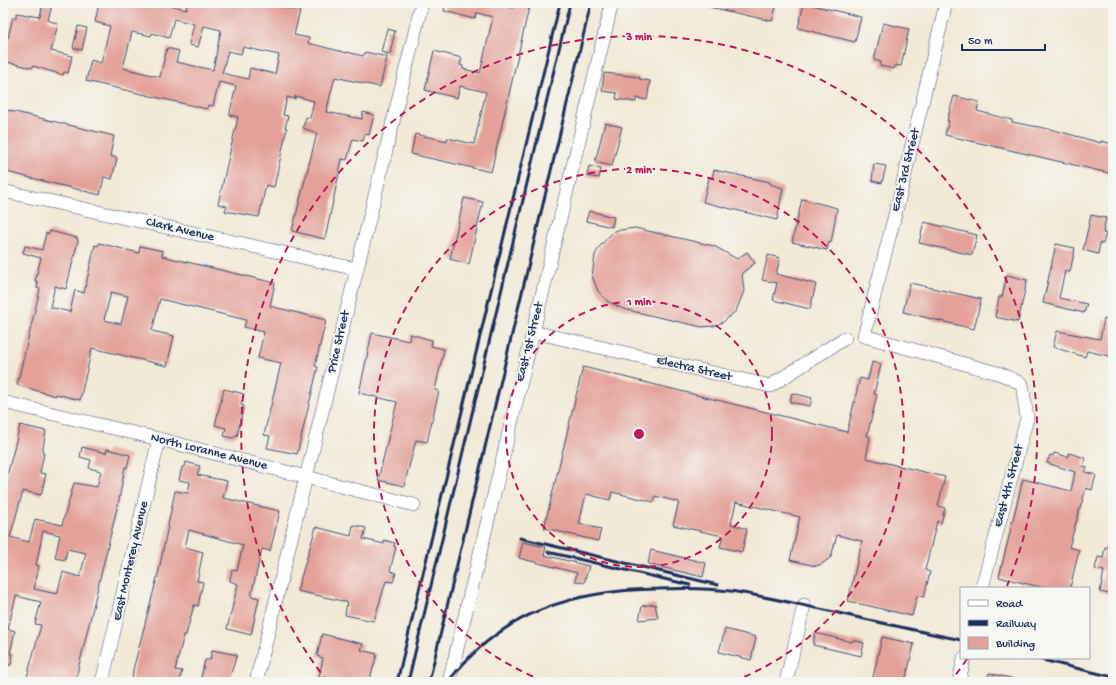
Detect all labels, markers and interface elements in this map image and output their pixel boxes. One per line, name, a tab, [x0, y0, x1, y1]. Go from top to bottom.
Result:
scale bar	[962, 26, 1045, 52]
text: 3 min	[625, 31, 652, 45]
text: 50 m	[968, 35, 993, 49]
street label: East 3rd Street	[888, 125, 924, 213]
text: 2 min	[626, 164, 652, 178]
street label: Clark Avenue	[144, 215, 216, 245]
text: 1 min	[626, 296, 652, 310]
street label: East 1st Street	[513, 299, 548, 383]
street label: Price Street	[324, 308, 354, 376]
street label: Electra Street	[655, 353, 735, 385]
centre of rings	[632, 427, 646, 441]
street label: North Loranne Avenue	[149, 430, 269, 474]
street label: East 4th Street	[991, 442, 1028, 529]
street label: East Monterey Avenue	[110, 499, 152, 622]
legend	[960, 587, 1090, 659]
text: Road	[996, 598, 1023, 612]
text: Railway	[996, 618, 1036, 632]
text: Building	[995, 638, 1035, 652]

